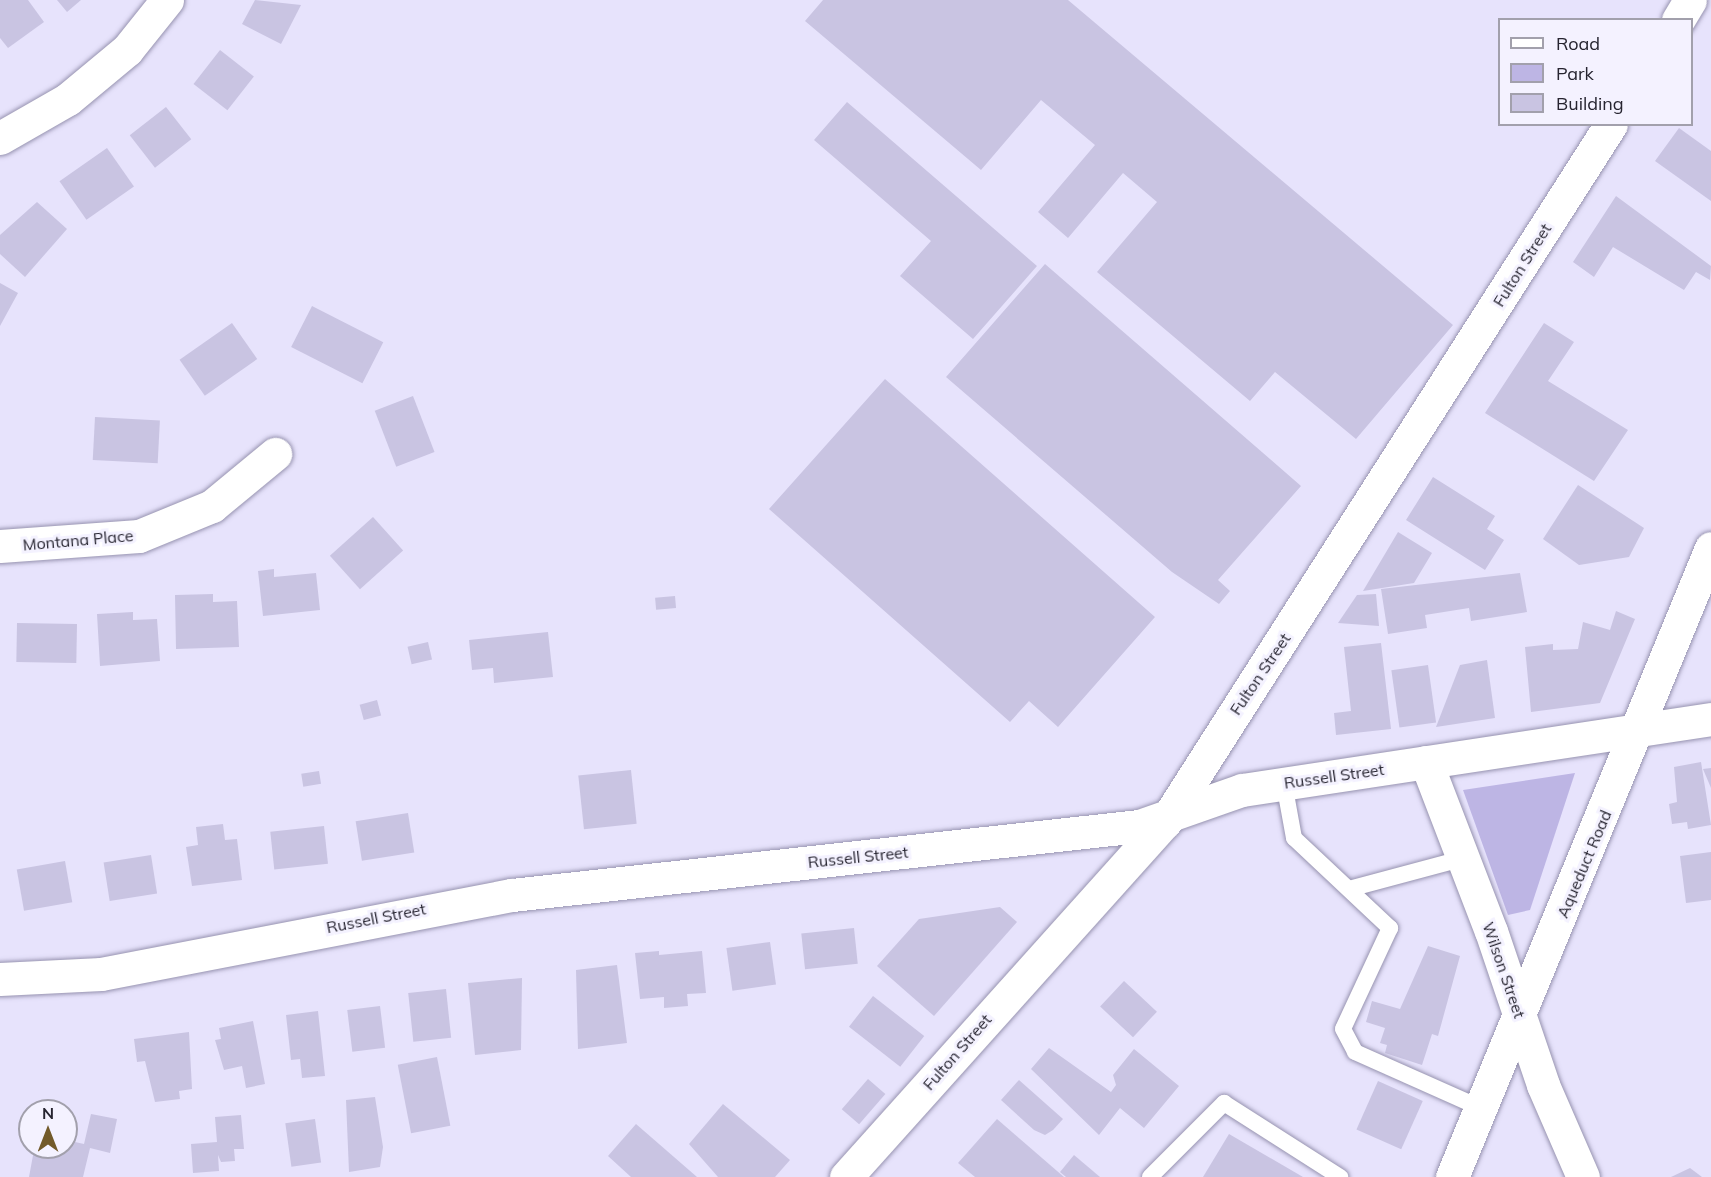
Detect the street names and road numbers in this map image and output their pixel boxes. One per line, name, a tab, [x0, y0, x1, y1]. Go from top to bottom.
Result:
street label: Fulton Street	[1489, 220, 1555, 310]
street label: Montana Place	[22, 526, 134, 554]
street label: Fulton Street	[1226, 630, 1294, 718]
street label: Russell Street	[1283, 759, 1385, 793]
street label: Aqueduct Road	[1553, 807, 1615, 921]
street label: Russell Street	[807, 842, 909, 872]
street label: Russell Street	[325, 899, 427, 937]
street label: Wilson Street	[1479, 919, 1529, 1021]
street label: Fulton Street	[919, 1010, 995, 1094]

